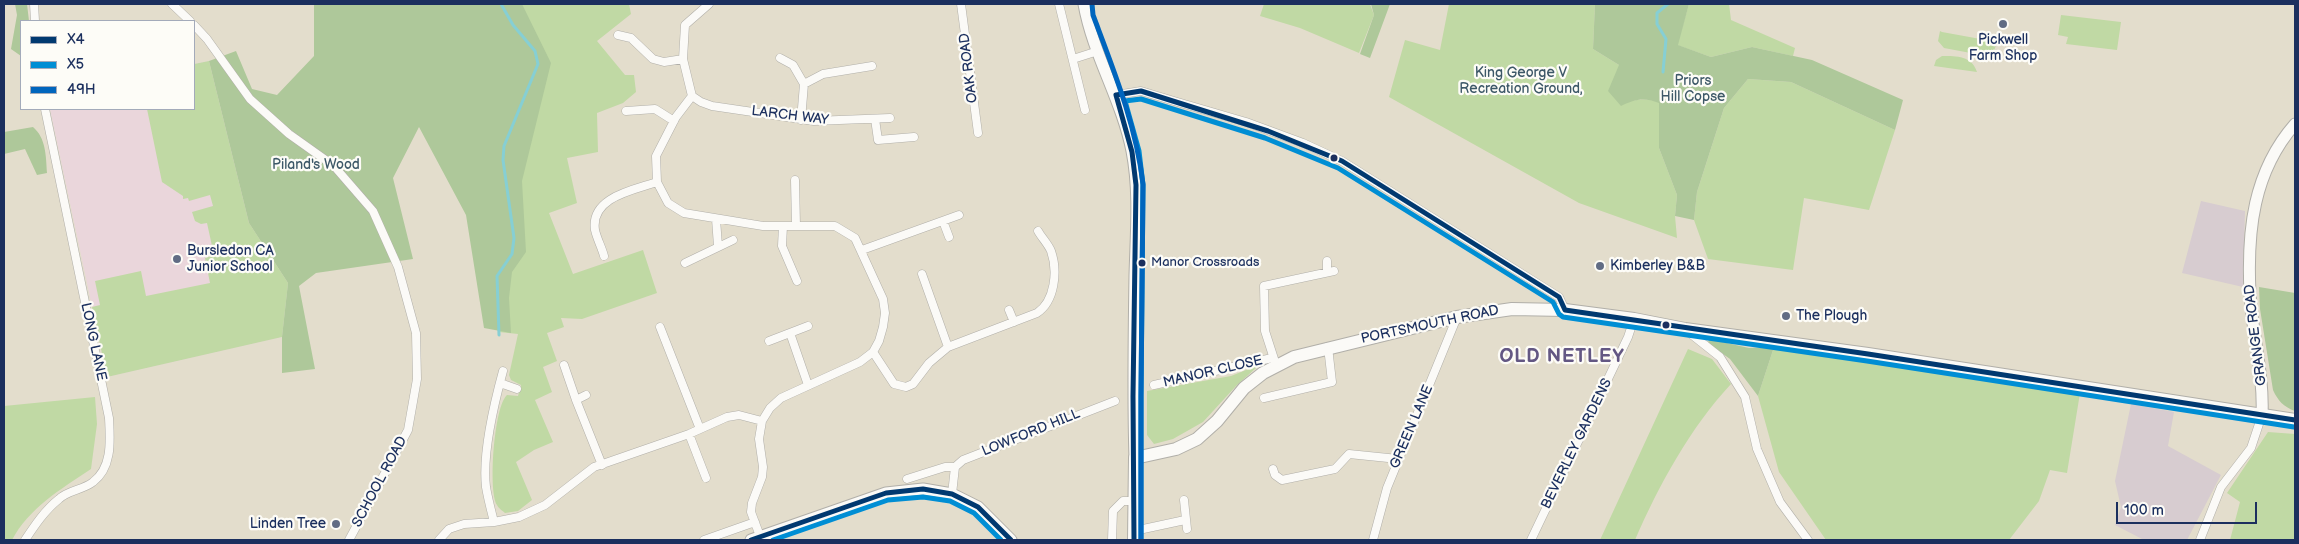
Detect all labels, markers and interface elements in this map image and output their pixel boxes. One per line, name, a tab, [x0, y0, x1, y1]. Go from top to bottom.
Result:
marker: Pickwell Farm Shop	[1997, 18, 2009, 30]
legend	[20, 20, 195, 110]
text: X4	[67, 30, 85, 49]
street label: OAK ROAD	[956, 32, 982, 104]
place label: Pickwell Farm Shop	[1969, 32, 2037, 64]
text: X5	[67, 55, 84, 74]
park label: King George V Recreation Ground,	[1459, 65, 1583, 98]
park label: Priors Hill Copse	[1661, 73, 1725, 105]
text: 49H	[67, 80, 96, 99]
street label: LARCH WAY	[750, 103, 830, 129]
unlabelled marker	[1329, 153, 1339, 163]
park label: Piland's Wood	[272, 157, 360, 173]
place label: Bursledon CA Junior School	[187, 243, 274, 276]
marker: Bursledon CA Junior School	[171, 253, 183, 265]
place label: Manor Crossroads	[1151, 255, 1259, 271]
marker: Manor Crossroads	[1137, 258, 1147, 268]
place label: Kimberley B&B	[1610, 258, 1705, 274]
marker: Kimberley B&B	[1594, 260, 1606, 272]
street label: GRANGE ROAD	[2241, 283, 2271, 387]
street label: LONG LANE	[77, 301, 109, 383]
street label: PORTSMOUTH ROAD	[1359, 302, 1501, 348]
place label: The Plough	[1796, 308, 1867, 324]
marker: The Plough	[1780, 310, 1792, 322]
unlabelled marker	[1661, 320, 1671, 330]
district label: OLD NETLEY	[1498, 346, 1626, 368]
street label: MANOR CLOSE	[1162, 352, 1264, 392]
street label: BEVERLEY GARDENS	[1538, 376, 1616, 512]
street label: GREEN LANE	[1387, 382, 1437, 472]
street label: LOWFORD HILL	[979, 406, 1083, 460]
street label: SCHOOL ROAD	[349, 434, 411, 530]
scale bar	[2119, 492, 2260, 524]
text: 100 m	[2124, 501, 2164, 520]
place label: Linden Tree	[250, 516, 326, 532]
marker: Linden Tree	[330, 518, 342, 530]

